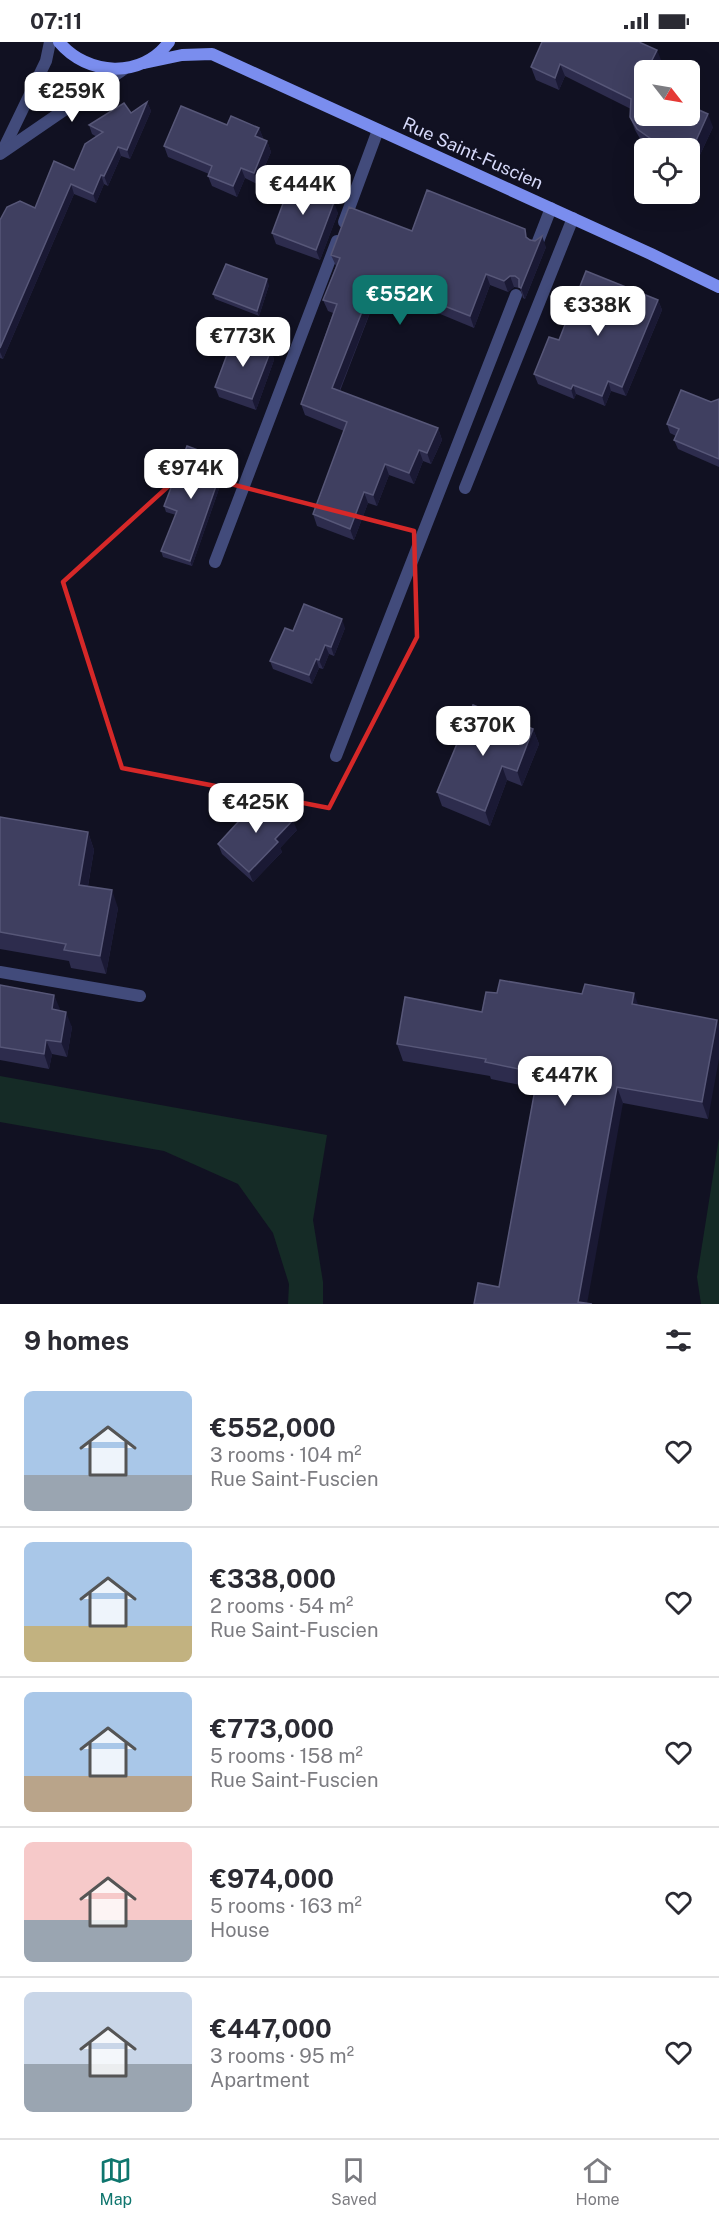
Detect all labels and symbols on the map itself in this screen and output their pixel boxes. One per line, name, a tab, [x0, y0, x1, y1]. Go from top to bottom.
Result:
north arrow	[634, 60, 700, 126]
pin: €259K	[30, 72, 114, 123]
street label: Rue Saint-Fuscien	[399, 113, 547, 193]
pin: €444K	[261, 165, 345, 216]
pin: €552K	[358, 275, 442, 326]
pin: €338K	[556, 286, 640, 337]
pin: €773K	[201, 317, 285, 368]
pin: €974K	[149, 449, 233, 500]
pin: €370K	[441, 706, 525, 757]
pin: €425K	[214, 783, 298, 834]
pin: €447K	[523, 1056, 607, 1107]

